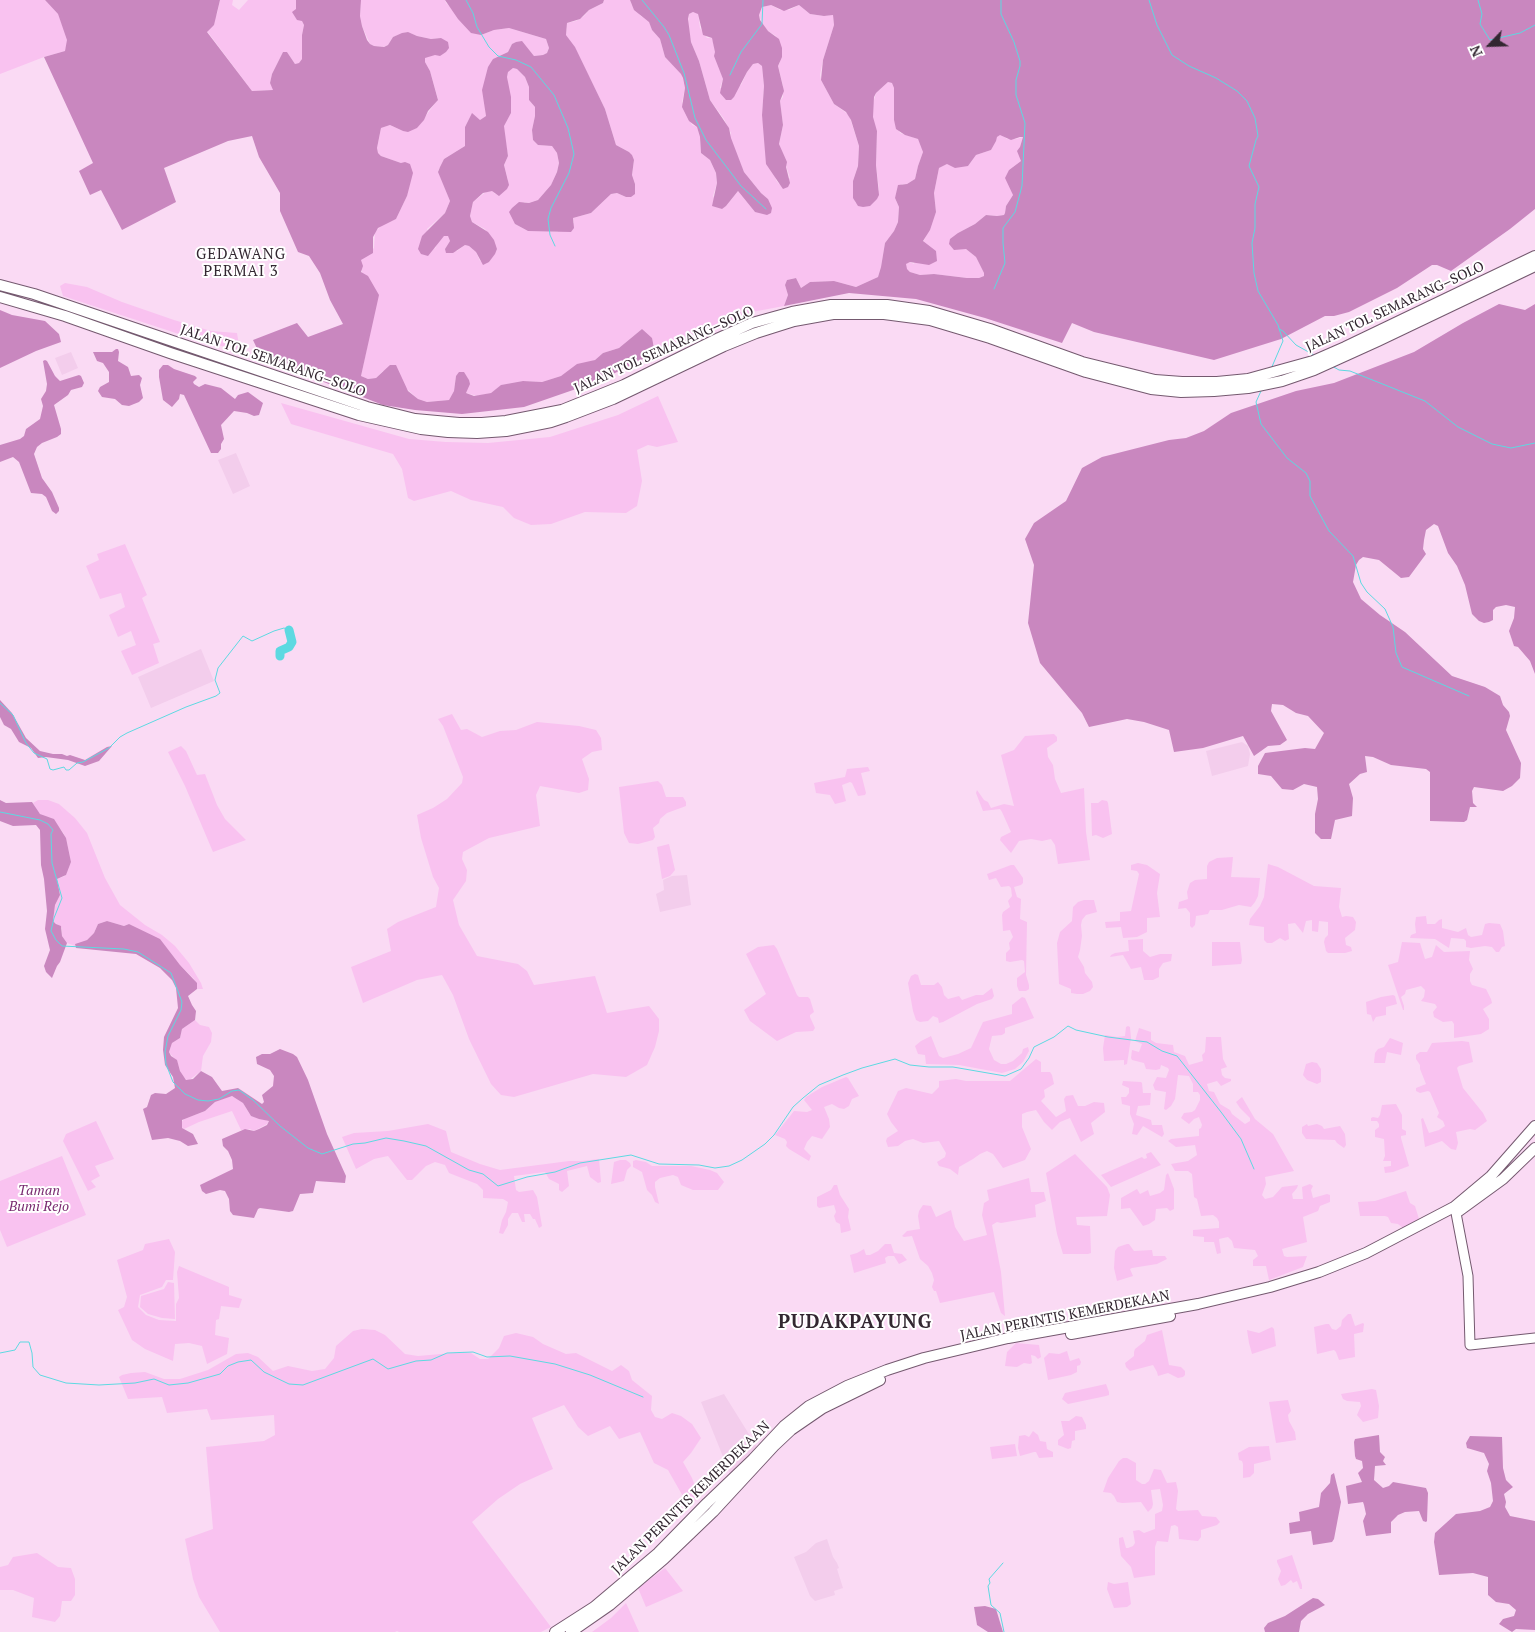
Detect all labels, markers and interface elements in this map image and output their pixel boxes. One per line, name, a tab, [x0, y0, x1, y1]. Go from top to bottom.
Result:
north arrow	[1465, 20, 1515, 70]
text: N	[1465, 43, 1487, 60]
district label: GEDAWANG PERMAI 3	[195, 246, 287, 281]
street label: JALAN TOL SEMARANG–SOLO	[1303, 258, 1487, 356]
street label: JALAN TOL SEMARANG–SOLO	[571, 303, 757, 397]
street label: JALAN TOL SEMARANG–SOLO	[178, 321, 368, 401]
park label: Taman Bumi Rejo	[9, 1183, 69, 1216]
street label: JALAN PERINTIS KEMERDEKAAN	[959, 1287, 1171, 1345]
district label: PUDAKPAYUNG	[777, 1312, 933, 1334]
street label: JALAN PERINTIS KEMERDEKAAN	[609, 1418, 773, 1578]

